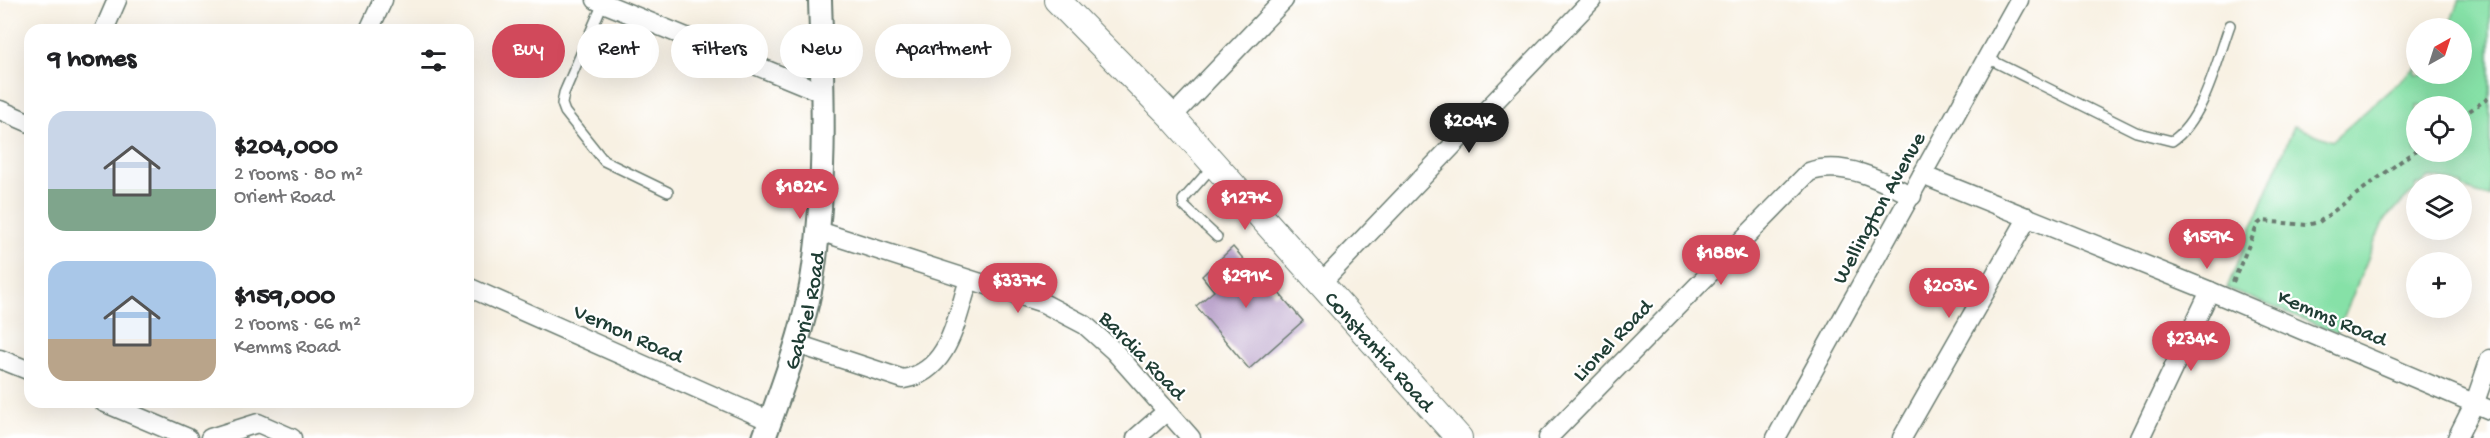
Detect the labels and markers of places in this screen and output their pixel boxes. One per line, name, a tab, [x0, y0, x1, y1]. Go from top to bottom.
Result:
pin: $204K	[1427, 103, 1511, 154]
pin: $182K	[758, 169, 842, 220]
pin: $127K	[1203, 180, 1287, 231]
pin: $159K	[2165, 219, 2249, 270]
pin: $188K	[1679, 235, 1763, 286]
pin: $291K	[1204, 258, 1288, 309]
pin: $337K	[976, 263, 1060, 314]
pin: $203K	[1907, 268, 1991, 319]
pin: $234K	[2149, 321, 2233, 372]

